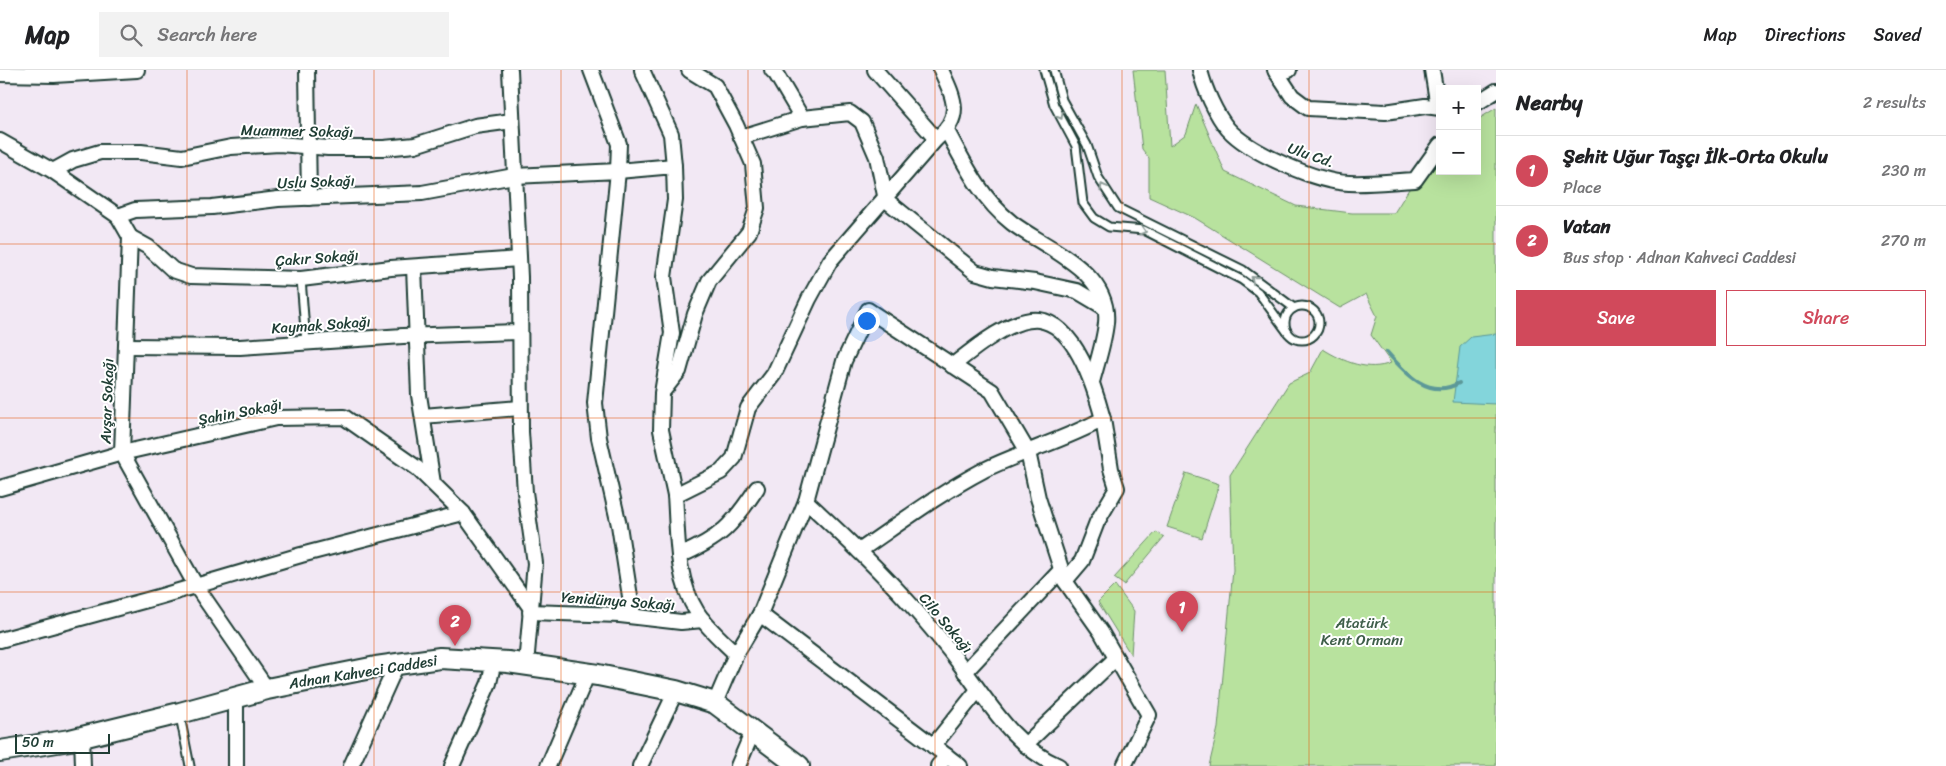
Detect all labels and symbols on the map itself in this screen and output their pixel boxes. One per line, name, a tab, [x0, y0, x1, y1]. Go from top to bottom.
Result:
one-way arrow	[1053, 110, 1063, 119]
street label: Muammer Sokağı	[241, 117, 353, 145]
street label: Ulu Cd.	[1284, 135, 1338, 175]
street label: Uslu Sokağı	[277, 168, 355, 196]
one-way arrow	[1100, 183, 1110, 192]
one-way arrow	[1138, 226, 1147, 236]
street label: Çakır Sokağı	[275, 242, 359, 274]
one-way arrow	[1251, 275, 1260, 284]
your location	[854, 308, 880, 334]
street label: Kaymak Sokağı	[271, 309, 371, 341]
street label: Avşar Sokağı	[92, 358, 121, 445]
street label: Şahin Sokağı	[196, 391, 284, 433]
street label: Yenidünya Sokağı	[560, 584, 676, 618]
street label: Cilo Sokağı	[912, 587, 980, 659]
pin: 1	[1166, 591, 1198, 632]
pin: 2	[439, 605, 471, 646]
park label: Atatürk Kent Ormanı	[1321, 610, 1403, 653]
street label: Adnan Kahveci Caddesi	[286, 647, 440, 697]
scale bar	[15, 731, 110, 754]

